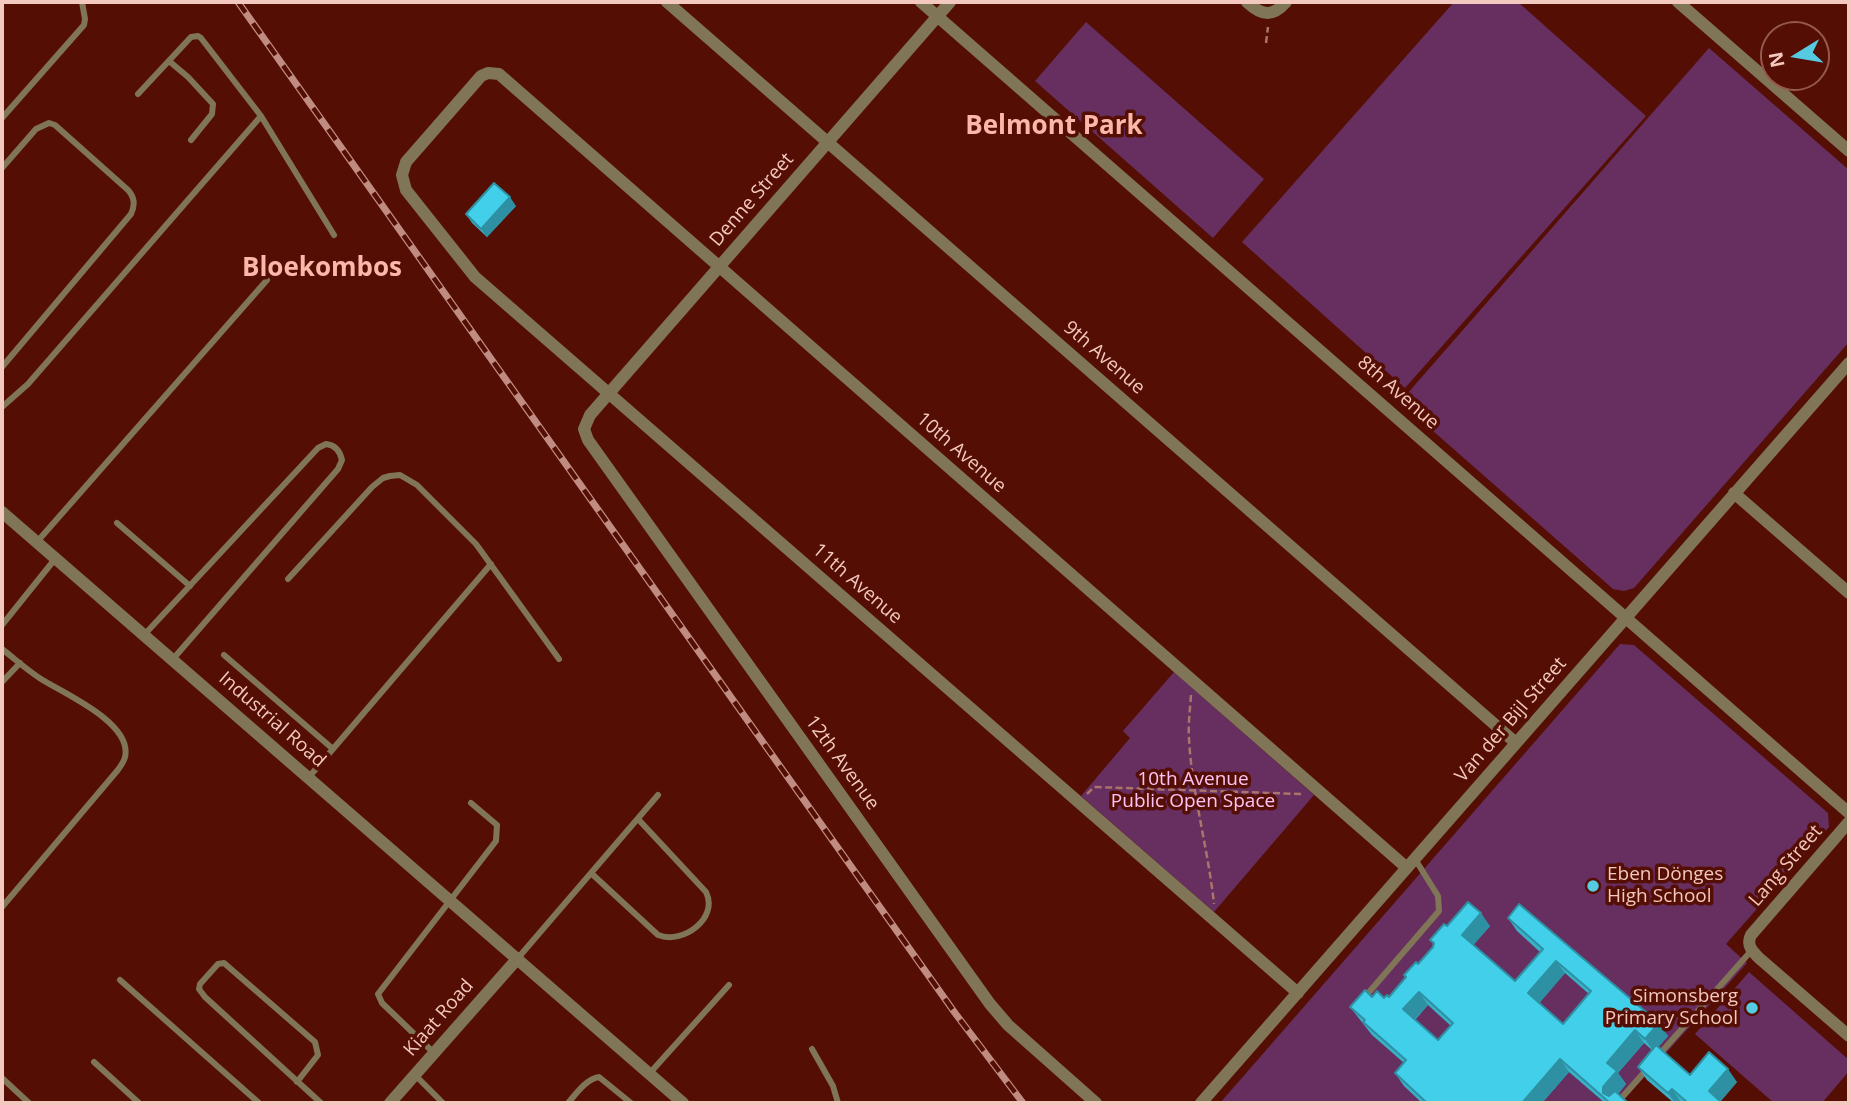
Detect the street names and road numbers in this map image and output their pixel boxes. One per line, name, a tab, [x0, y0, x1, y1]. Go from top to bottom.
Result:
street label: Denne Street	[705, 149, 799, 251]
street label: 9th Avenue	[1059, 316, 1149, 400]
street label: 8th Avenue	[1353, 351, 1443, 435]
street label: 10th Avenue	[912, 408, 1010, 498]
street label: 11th Avenue	[808, 539, 906, 629]
street label: Van der Bijl Street	[1451, 653, 1571, 787]
street label: Industrial Road	[214, 667, 330, 773]
street label: 12th Avenue	[800, 711, 884, 815]
street label: Lang Street	[1744, 821, 1828, 911]
street label: Kiaat Road	[399, 975, 479, 1061]

